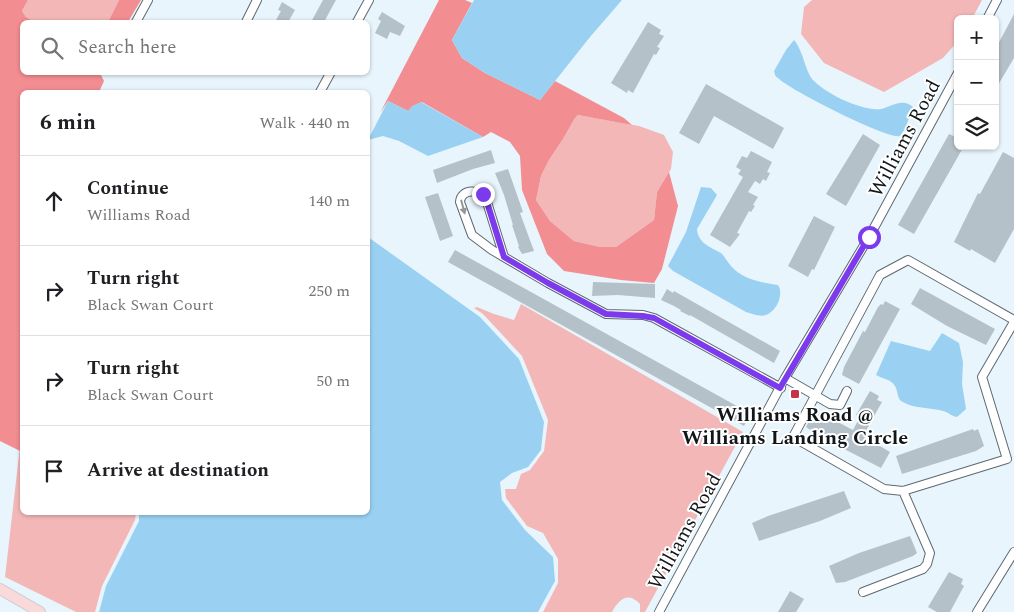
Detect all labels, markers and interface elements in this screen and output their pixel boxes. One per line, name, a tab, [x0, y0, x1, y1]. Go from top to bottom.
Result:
map controls	[954, 15, 999, 150]
button: +	[954, 15, 999, 60]
search box	[20, 20, 370, 75]
text: Search here	[78, 33, 177, 62]
icon: search	[38, 34, 66, 62]
button: −	[954, 60, 999, 105]
street label: Williams Road	[861, 74, 949, 203]
button: layers	[954, 105, 999, 150]
text: 6 min	[40, 107, 96, 139]
text: Walk · 440 m	[259, 111, 350, 135]
text: Continue	[87, 174, 169, 203]
route end	[472, 183, 495, 206]
icon: ahead	[40, 187, 68, 215]
text: 140 m	[308, 189, 350, 213]
one-way arrow	[459, 200, 467, 215]
text: Williams Road	[87, 203, 191, 227]
route start	[858, 226, 881, 249]
text: Turn right	[87, 264, 180, 293]
icon: right	[40, 277, 68, 305]
text: 250 m	[308, 279, 350, 303]
text: Black Swan Court	[87, 293, 214, 317]
text: Turn right	[87, 354, 180, 383]
icon: right	[40, 367, 68, 395]
text: 50 m	[316, 369, 350, 393]
text: Black Swan Court	[87, 383, 214, 407]
marker: Williams Road @ Williams Landing Circle	[789, 388, 801, 400]
place label: Williams Road @ Williams Landing Circle	[682, 400, 908, 453]
text: Arrive at destination	[87, 456, 269, 485]
icon: arrive	[40, 457, 68, 485]
street label: Williams Road	[640, 468, 729, 595]

